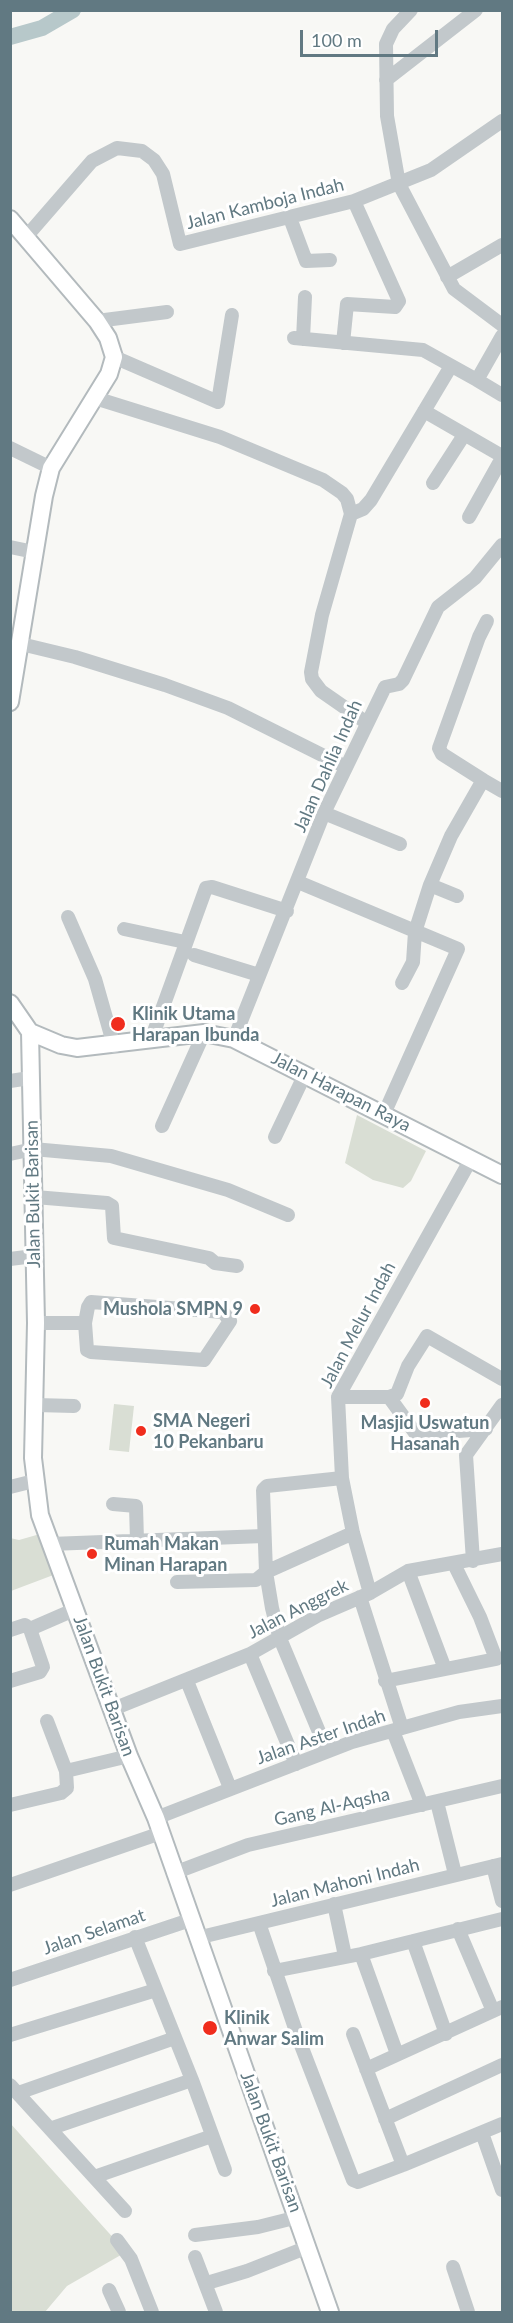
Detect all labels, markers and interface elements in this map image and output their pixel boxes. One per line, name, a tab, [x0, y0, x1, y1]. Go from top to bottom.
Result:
scale bar	[303, 18, 441, 56]
text: 100 m	[311, 29, 362, 51]
street label: Jalan Kamboja Indah	[184, 174, 346, 234]
street label: Jalan Dahlia Indah	[289, 696, 367, 836]
place label: Klinik Utama Harapan Ibunda	[132, 1003, 259, 1046]
marker: Klinik Utama Harapan Ibunda	[109, 1015, 127, 1033]
street label: Jalan Harapan Raya	[268, 1048, 414, 1136]
street label: Jalan Bukit Barisan	[21, 1120, 45, 1268]
street label: Jalan Melur Indah	[316, 1258, 400, 1392]
place label: Mushola SMPN 9	[103, 1298, 243, 1320]
marker: Mushola SMPN 9	[248, 1302, 262, 1316]
marker: Masjid Uswatun Hasanah	[418, 1396, 432, 1410]
place label: SMA Negeri 10 Pekanbaru	[153, 1410, 264, 1452]
place label: Masjid Uswatun Hasanah	[361, 1412, 489, 1454]
marker: SMA Negeri 10 Pekanbaru	[134, 1424, 148, 1438]
place label: Rumah Makan Minan Harapan	[104, 1533, 227, 1576]
marker: Rumah Makan Minan Harapan	[85, 1547, 99, 1561]
street label: Jalan Anggrek	[244, 1574, 352, 1644]
street label: Jalan Bukit Barisan	[69, 1613, 139, 1759]
street label: Jalan Aster Indah	[254, 1705, 388, 1769]
street label: Gang Al-Aqsha	[272, 1783, 392, 1831]
street label: Jalan Mahoni Indah	[268, 1854, 422, 1912]
street label: Jalan Selamat	[40, 1904, 148, 1960]
place label: Klinik Anwar Salim	[224, 2007, 324, 2050]
marker: Klinik Anwar Salim	[201, 2019, 219, 2037]
street label: Jalan Bukit Barisan	[236, 2069, 306, 2215]

